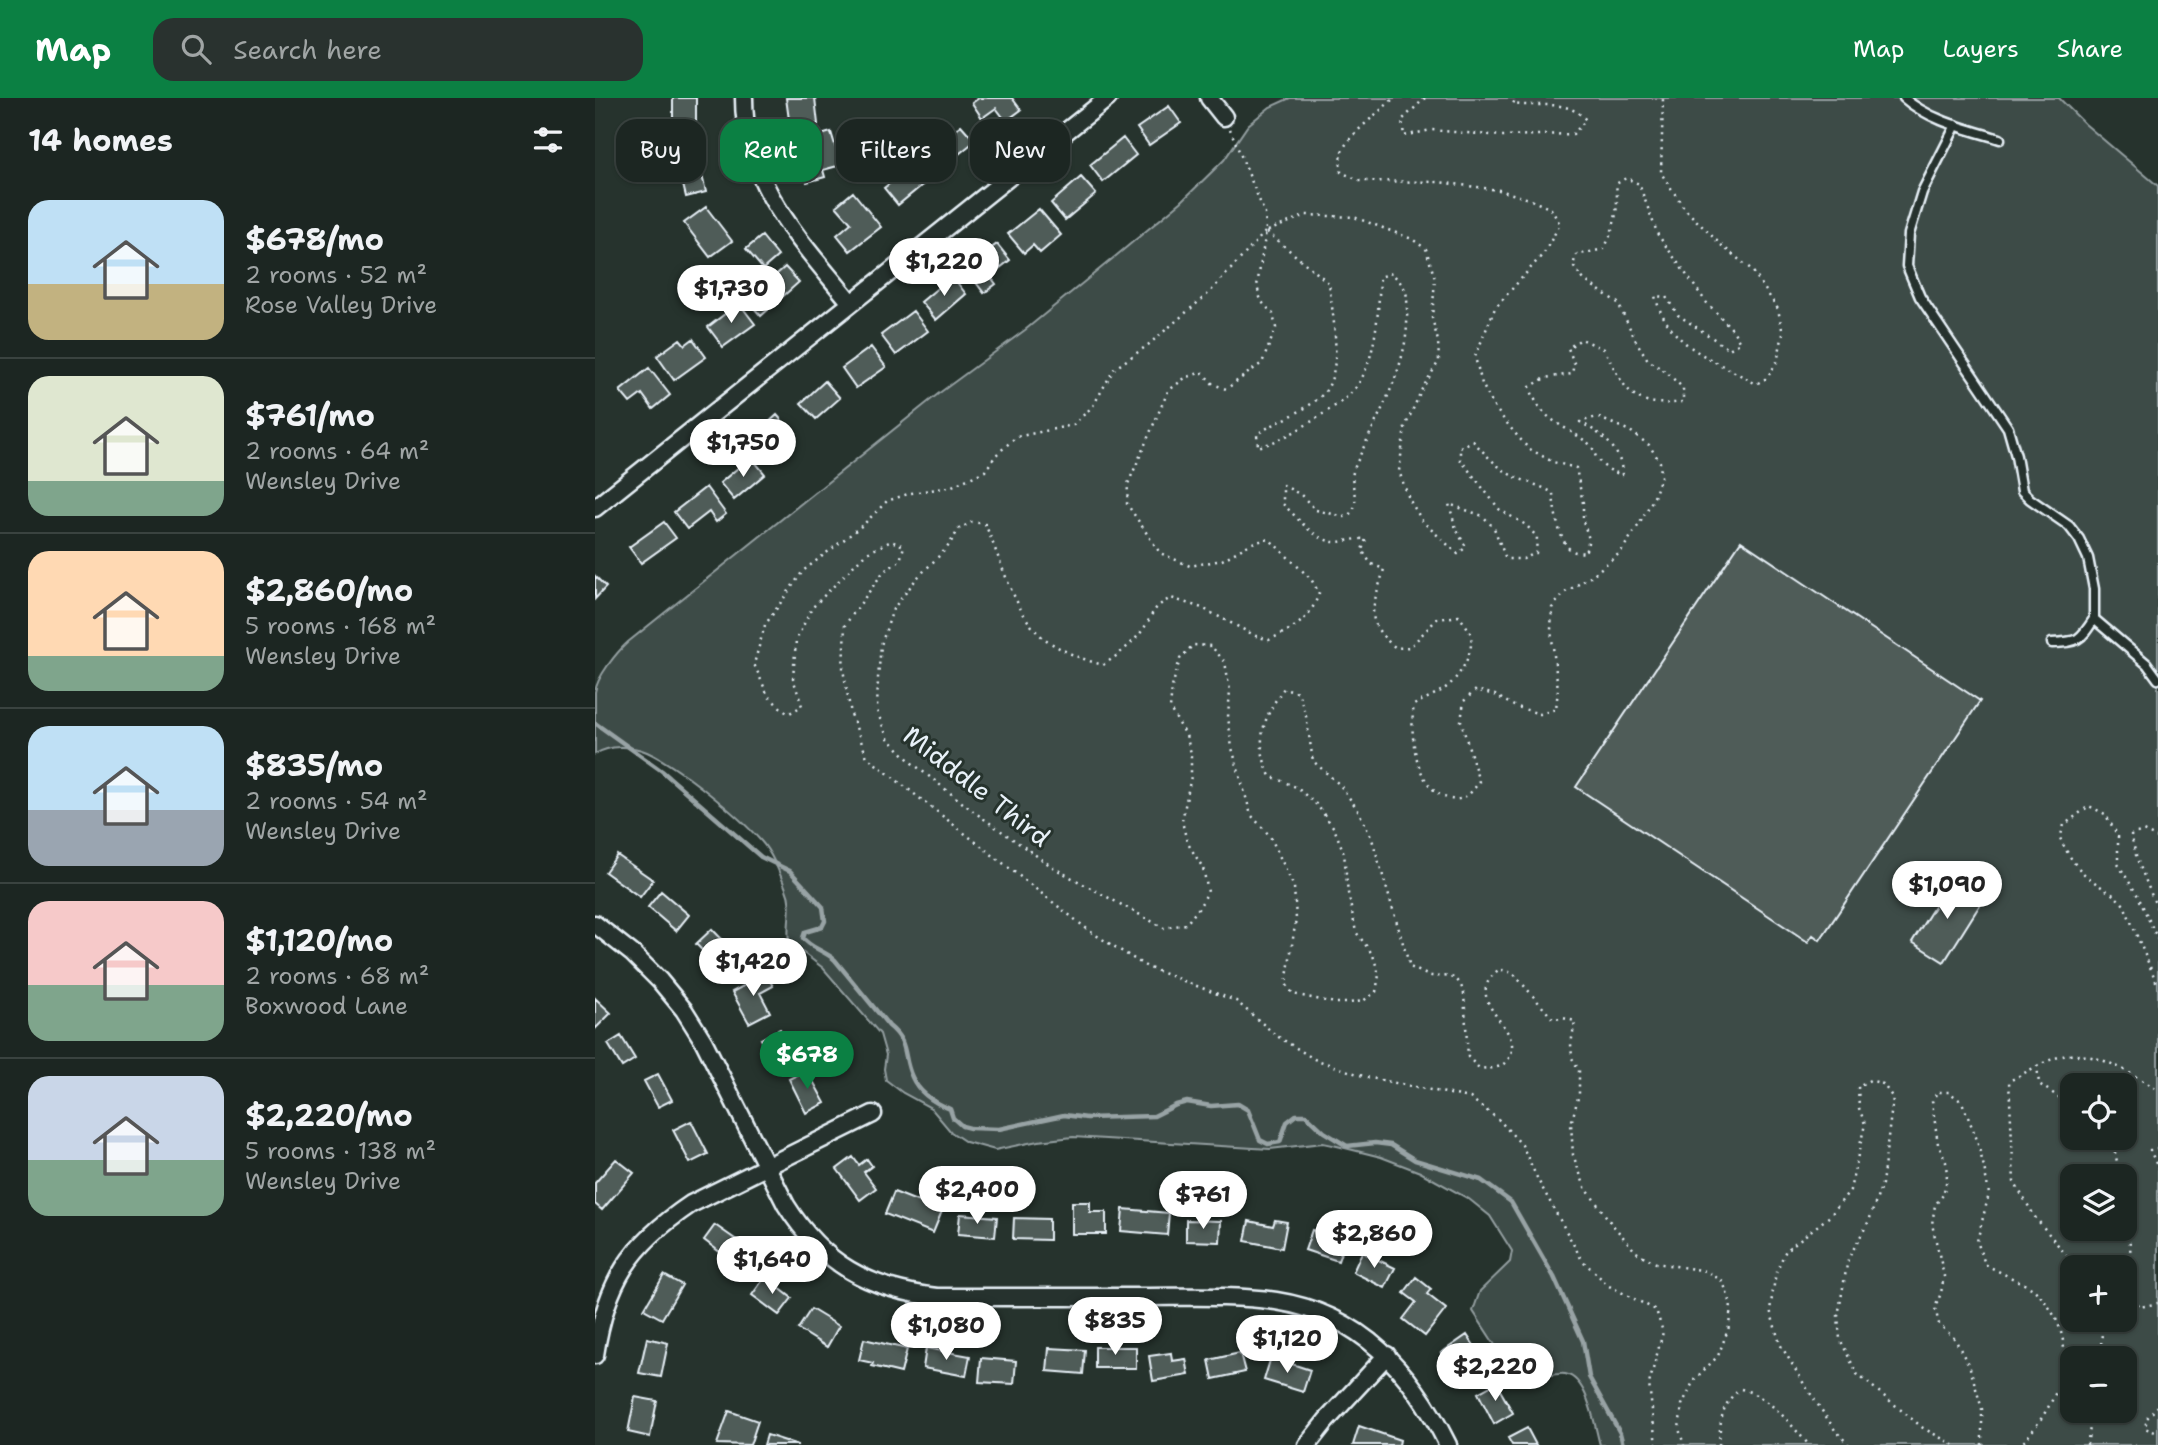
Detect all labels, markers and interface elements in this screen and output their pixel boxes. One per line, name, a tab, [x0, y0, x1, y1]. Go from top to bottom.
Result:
search box	[153, 18, 643, 81]
text: Map	[35, 27, 111, 72]
icon: search	[177, 30, 215, 68]
text: Search here	[233, 32, 382, 67]
text: Map	[1853, 33, 1904, 65]
text: Layers	[1942, 33, 2019, 65]
text: Share	[2057, 33, 2123, 65]
chip: Buy	[616, 119, 706, 182]
chip: Rent	[720, 119, 822, 182]
chip: Filters	[836, 119, 956, 182]
chip: New	[970, 119, 1070, 182]
text: 14 homes	[28, 120, 173, 161]
icon: filters	[529, 121, 567, 159]
text: $678/mo	[245, 219, 384, 260]
icon: home	[84, 228, 168, 312]
pin: $1,220	[887, 238, 1001, 298]
text: $1,220	[905, 246, 983, 276]
text: 2 rooms · 52 m²	[245, 260, 427, 290]
pin: $1,730	[674, 266, 788, 325]
text: $1,730	[693, 273, 769, 303]
text: Rose Valley Drive	[245, 290, 437, 320]
text: $761/mo	[245, 395, 375, 436]
icon: home	[84, 404, 168, 488]
pin: $1,750	[686, 420, 800, 479]
text: $1,750	[706, 427, 780, 457]
text: 2 rooms · 64 m²	[245, 436, 429, 466]
text: Wensley Drive	[245, 466, 401, 496]
text: $2,860/mo	[245, 570, 413, 611]
icon: home	[84, 579, 168, 663]
text: 5 rooms · 168 m²	[245, 611, 436, 641]
text: Wensley Drive	[245, 641, 401, 671]
street label: Midddle Third	[896, 718, 1058, 854]
text: $835/mo	[245, 745, 383, 786]
icon: home	[84, 754, 168, 838]
text: 2 rooms · 54 m²	[245, 786, 428, 816]
text: Wensley Drive	[245, 816, 401, 846]
pin: $1,090	[1890, 862, 2004, 921]
text: $1,090	[1908, 869, 1986, 899]
text: $1,120/mo	[245, 920, 393, 961]
icon: home	[84, 929, 168, 1013]
pin: $1,420	[696, 939, 810, 998]
text: $1,420	[715, 946, 791, 976]
text: 2 rooms · 68 m²	[245, 961, 429, 991]
text: Boxwood Lane	[245, 991, 408, 1021]
pin: $678	[766, 1032, 848, 1091]
text: $678	[776, 1039, 838, 1069]
map controls	[2060, 1073, 2137, 1423]
button: locate	[2060, 1073, 2137, 1150]
text: $2,220/mo	[245, 1095, 413, 1136]
icon: home	[84, 1104, 168, 1188]
text: 5 rooms · 138 m²	[245, 1136, 436, 1166]
button: layers	[2060, 1164, 2137, 1241]
text: Wensley Drive	[245, 1166, 401, 1196]
pin: $2,400	[920, 1166, 1034, 1226]
pin: $761	[1162, 1172, 1244, 1231]
text: $2,400	[935, 1174, 1019, 1204]
text: $761	[1175, 1179, 1231, 1209]
pin: $2,860	[1317, 1210, 1431, 1270]
text: $2,860	[1331, 1218, 1417, 1248]
pin: $1,640	[715, 1236, 829, 1296]
text: $1,640	[733, 1244, 811, 1274]
button: +	[2060, 1255, 2137, 1332]
pin: $835	[1074, 1298, 1156, 1357]
pin: $1,080	[889, 1302, 1003, 1362]
text: $835	[1084, 1305, 1146, 1335]
text: $1,080	[907, 1310, 985, 1340]
pin: $1,120	[1230, 1316, 1344, 1375]
text: $1,120	[1252, 1323, 1322, 1353]
pin: $2,220	[1438, 1344, 1552, 1403]
button: −	[2060, 1346, 2137, 1423]
text: $2,220	[1453, 1351, 1537, 1381]

